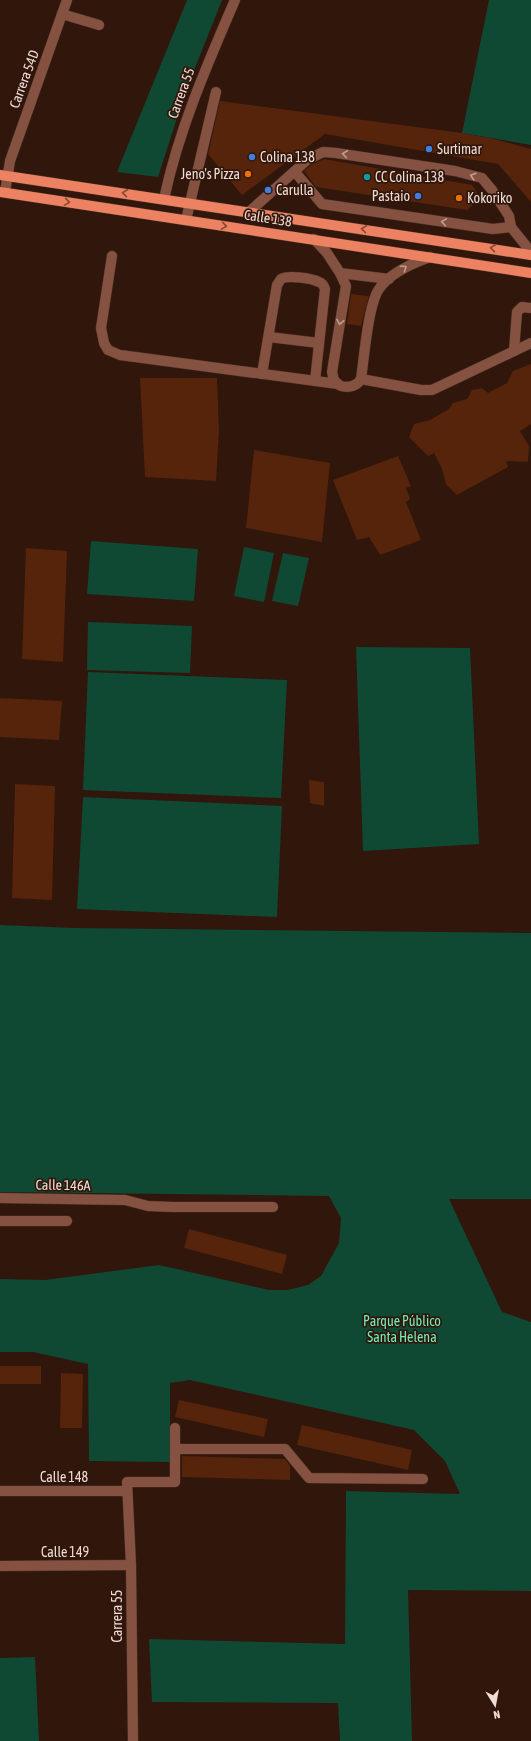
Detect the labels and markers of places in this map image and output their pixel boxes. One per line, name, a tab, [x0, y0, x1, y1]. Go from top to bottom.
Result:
place label: Surtimar	[437, 141, 482, 157]
marker: Surtimar	[424, 144, 434, 154]
place label: Colina 138	[260, 149, 315, 165]
marker: Colina 138	[247, 152, 257, 162]
place label: Jeno's Pizza	[181, 166, 240, 182]
marker: Jeno's Pizza	[243, 169, 253, 179]
place label: CC Colina 138	[375, 169, 444, 185]
marker: CC Colina 138	[362, 172, 372, 182]
place label: Carulla	[276, 182, 314, 198]
marker: Carulla	[263, 185, 273, 195]
place label: Pastaio	[372, 188, 410, 204]
place label: Kokoriko	[467, 190, 512, 206]
marker: Pastaio	[413, 191, 423, 201]
marker: Kokoriko	[454, 193, 464, 203]

